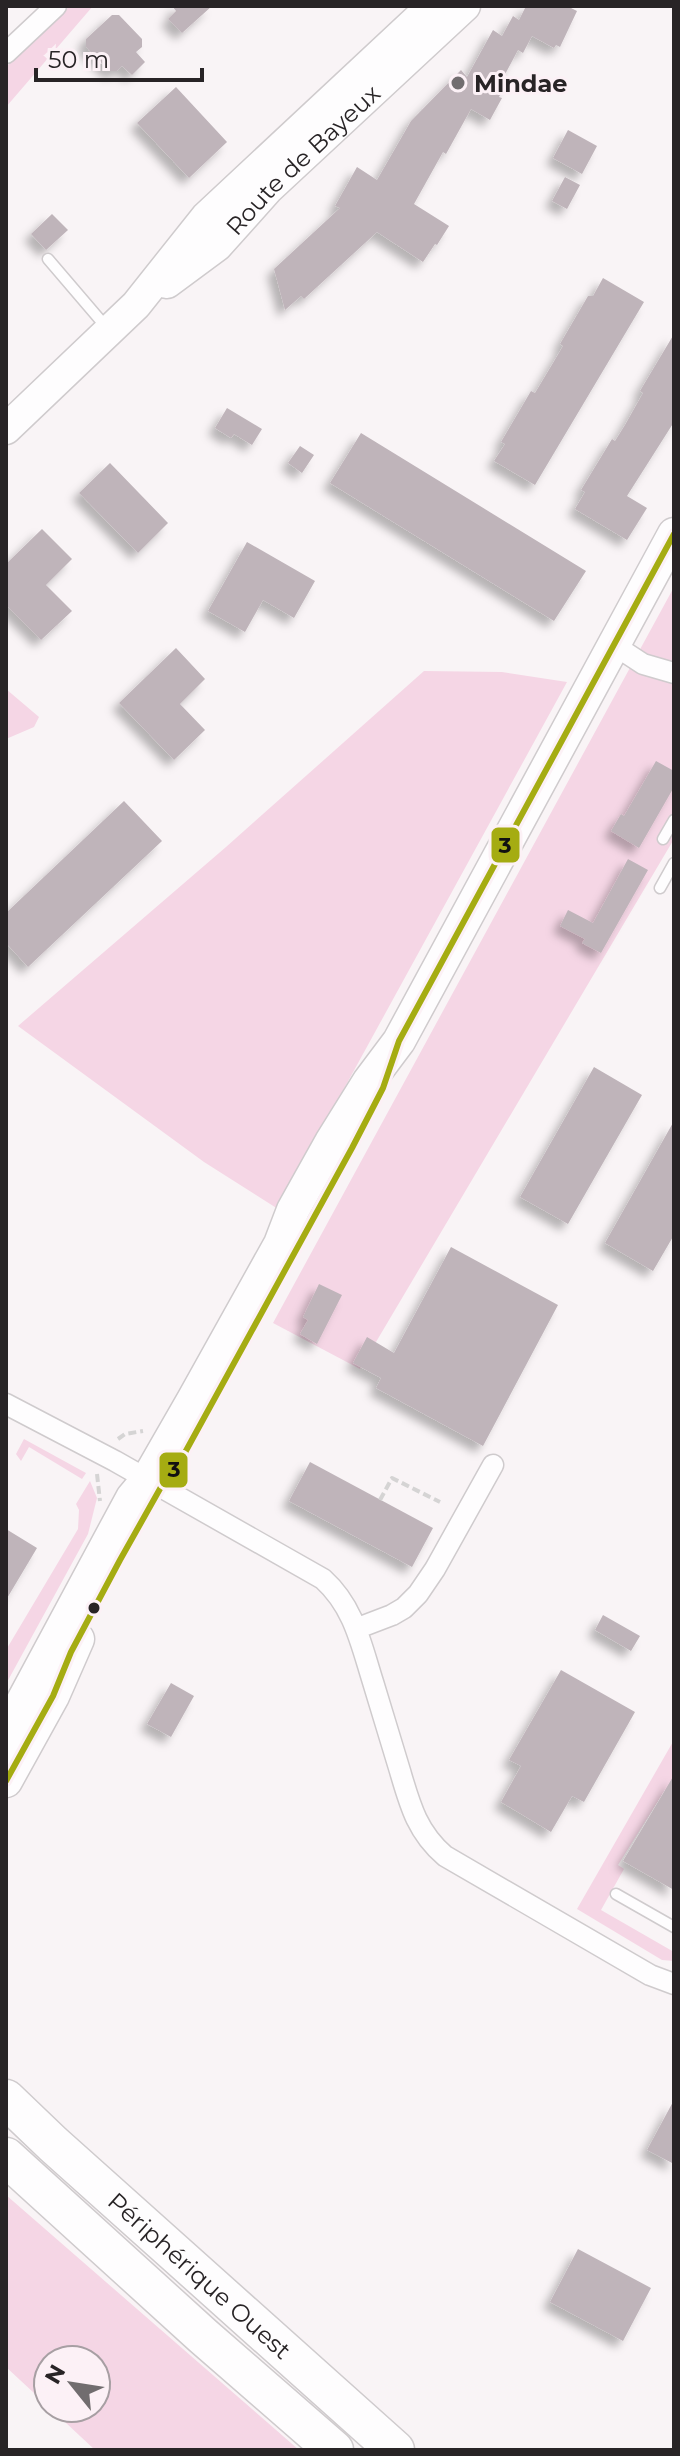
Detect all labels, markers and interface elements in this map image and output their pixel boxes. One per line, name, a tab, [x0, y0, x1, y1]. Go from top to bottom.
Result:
scale bar	[36, 32, 202, 82]
text: 50 m	[48, 45, 109, 74]
place label: Mindae	[474, 69, 567, 98]
marker: Mindae	[449, 74, 467, 92]
street label: Route de Bayeux	[220, 78, 386, 241]
line badge: 3	[490, 826, 521, 864]
text: 3	[497, 832, 512, 859]
line badge: 3	[158, 1451, 189, 1489]
text: 3	[166, 1456, 181, 1483]
unlabelled marker	[86, 1600, 102, 1616]
street label: Périphérique Ouest	[102, 2186, 297, 2365]
north arrow	[32, 2344, 112, 2424]
text: N	[39, 2360, 71, 2389]

